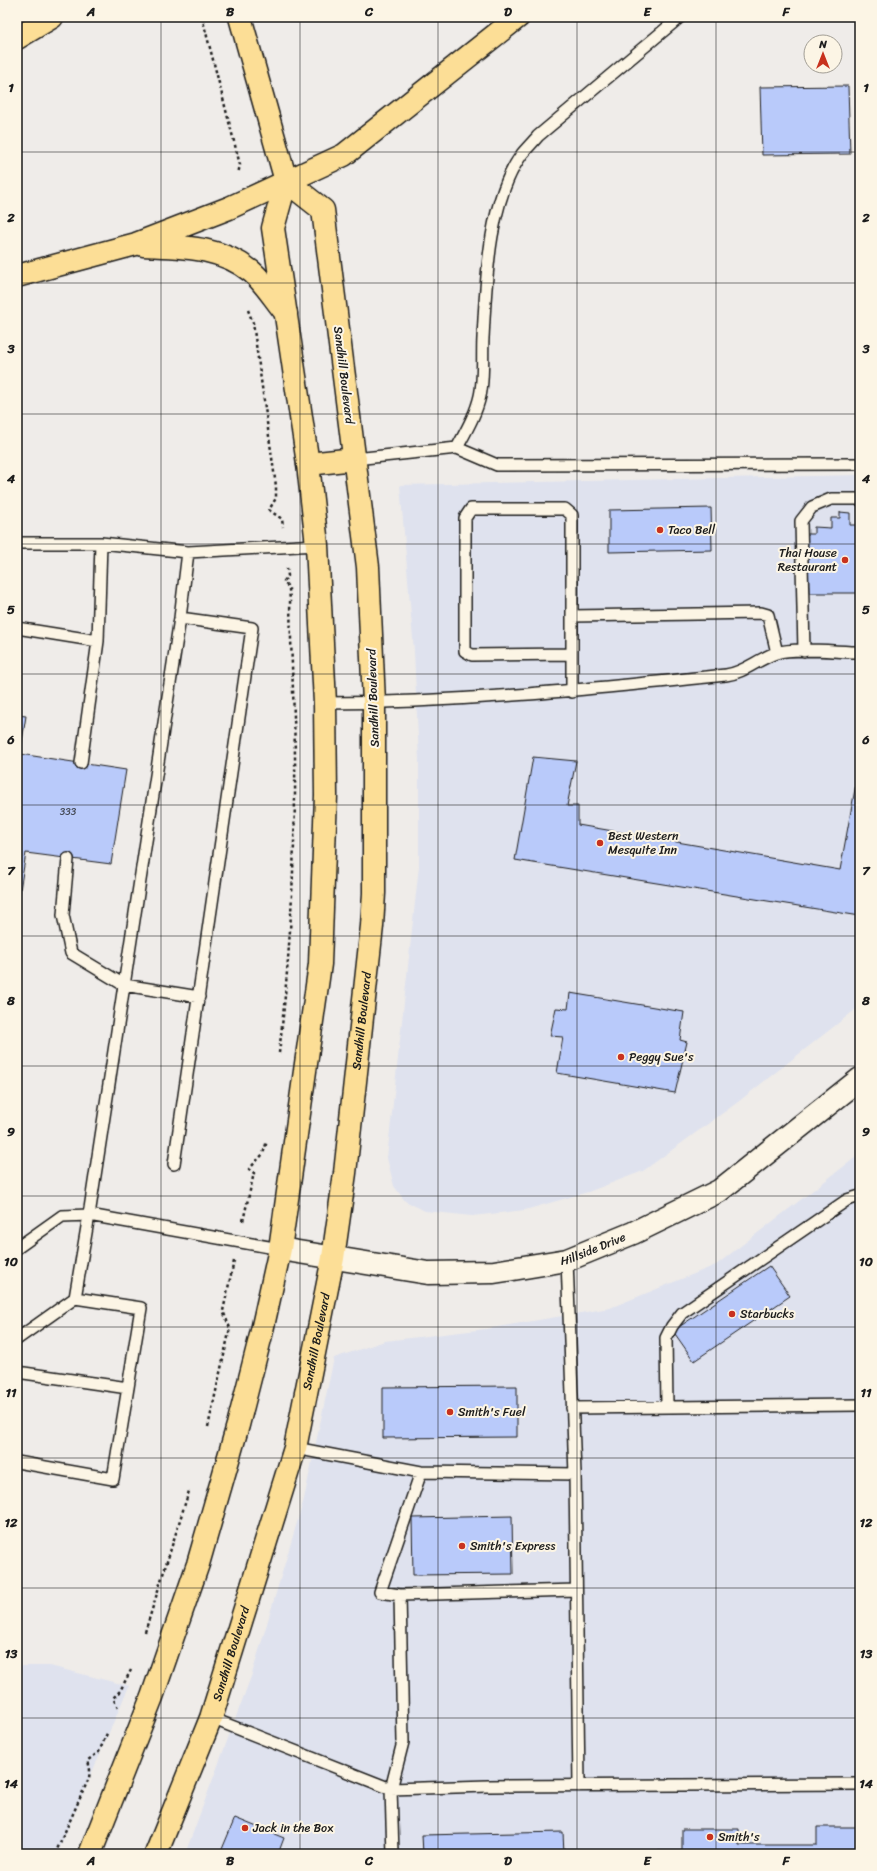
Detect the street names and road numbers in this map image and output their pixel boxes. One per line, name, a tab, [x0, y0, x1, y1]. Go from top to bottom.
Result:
street label: Sandhill Boulevard	[327, 325, 361, 426]
street label: Sandhill Boulevard	[360, 648, 386, 748]
street label: Sandhill Boulevard	[345, 970, 378, 1071]
street label: Hillside Drive	[559, 1226, 629, 1272]
street label: Sandhill Boulevard	[296, 1291, 337, 1392]
street label: Sandhill Boulevard	[206, 1603, 256, 1704]

